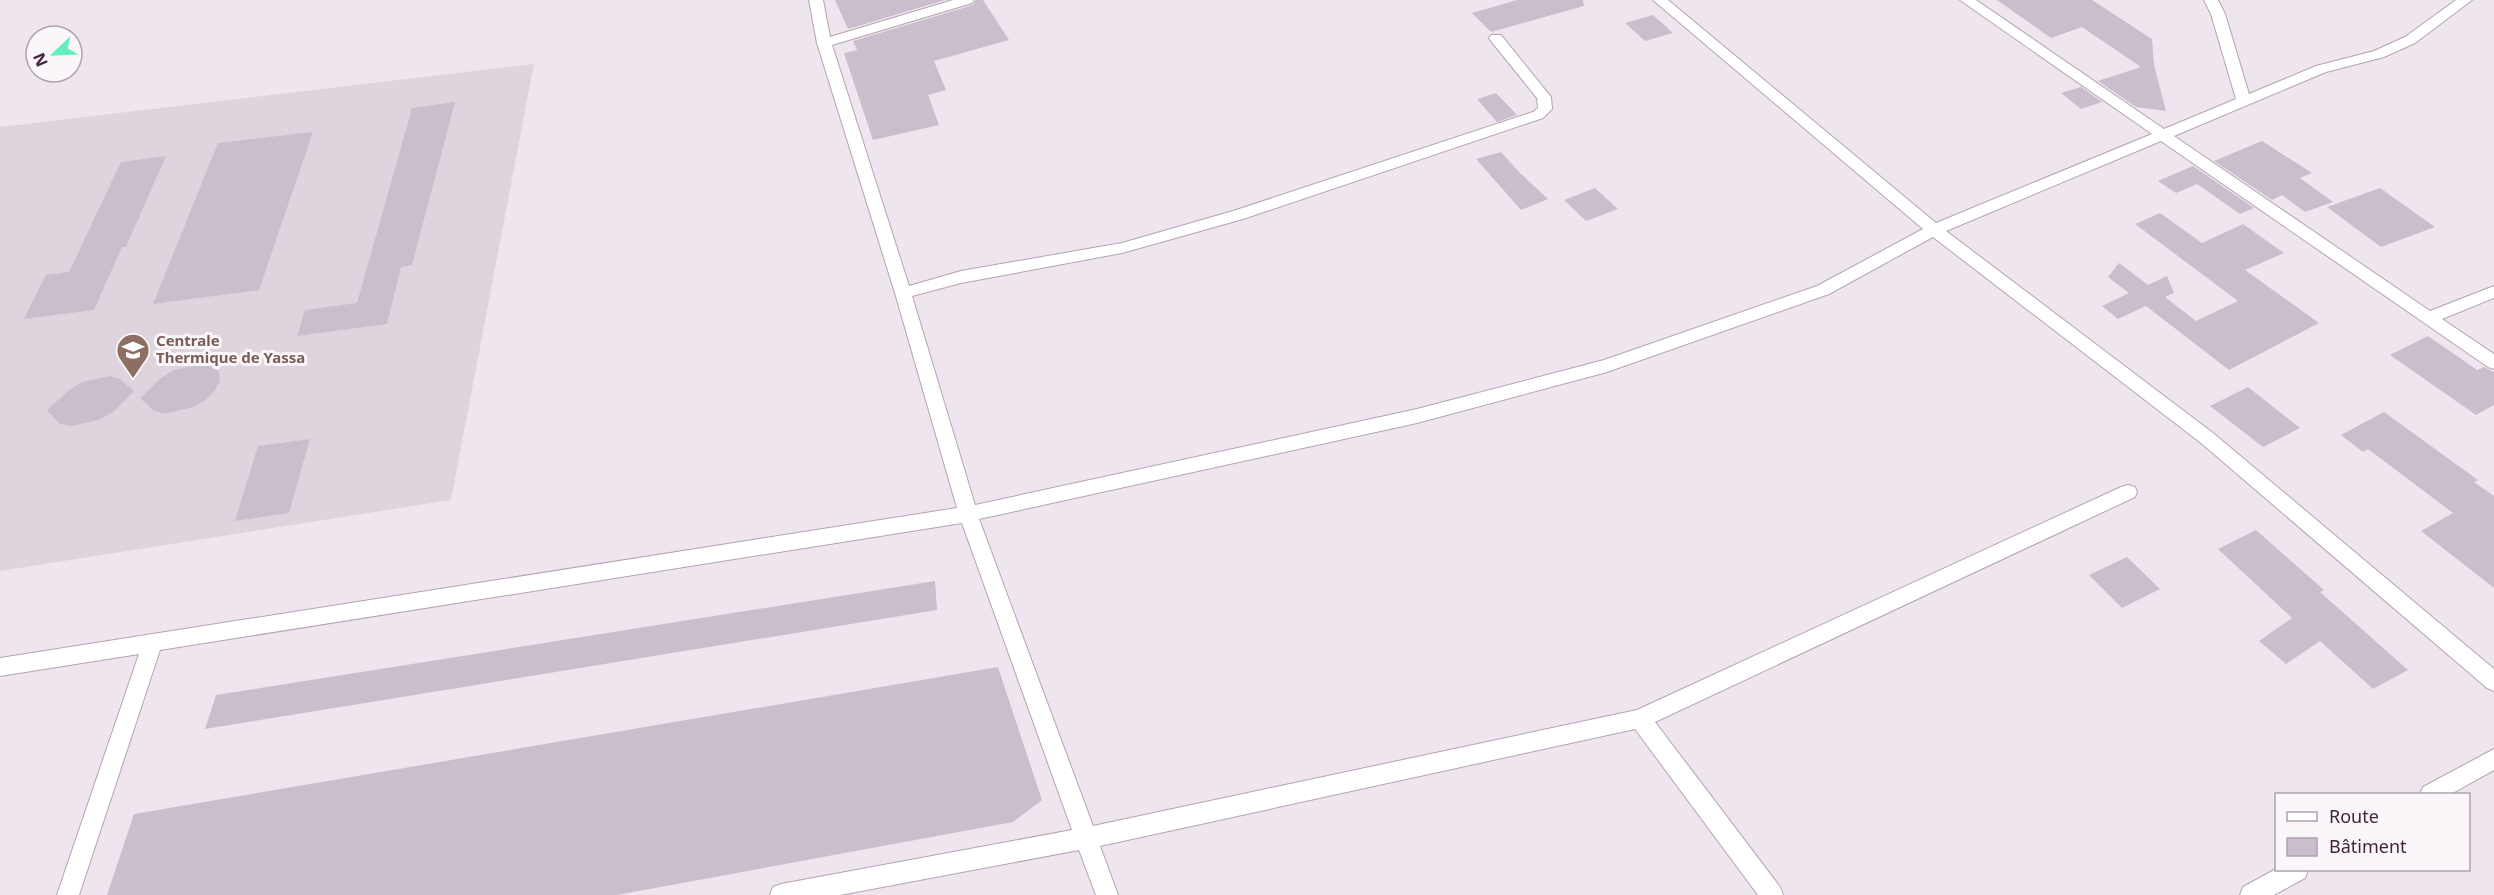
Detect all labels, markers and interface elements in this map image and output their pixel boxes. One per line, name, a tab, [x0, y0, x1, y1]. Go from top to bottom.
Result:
north arrow	[24, 24, 84, 84]
text: N	[28, 50, 53, 70]
place label: Centrale Thermique de Yassa	[156, 330, 305, 367]
school or university icon: Centrale Thermique de Yassa	[115, 332, 151, 379]
legend	[2275, 793, 2470, 871]
text: Route	[2329, 804, 2379, 828]
text: Bâtiment	[2329, 834, 2407, 858]

